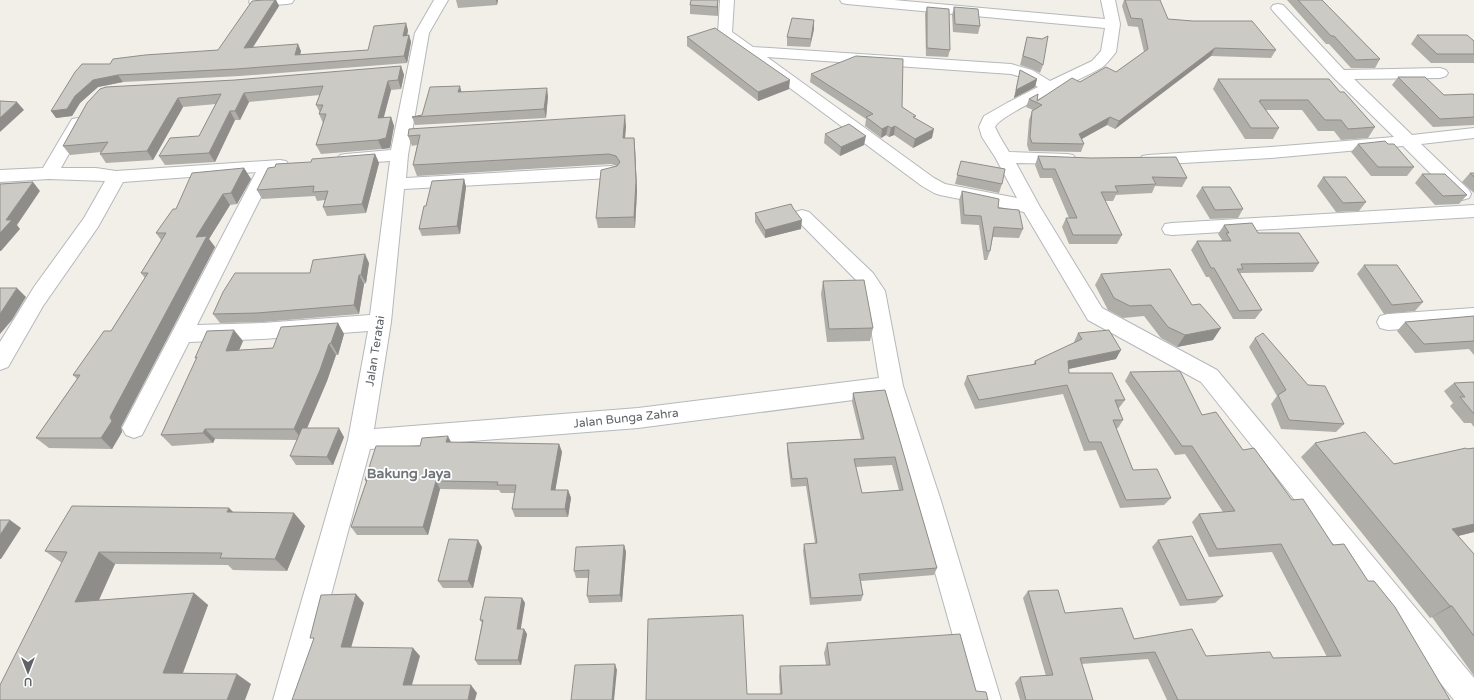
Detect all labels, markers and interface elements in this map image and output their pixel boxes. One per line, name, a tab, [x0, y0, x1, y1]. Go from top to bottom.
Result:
street label: Jalan Teratai	[363, 315, 387, 387]
street label: Jalan Bunga Zahra	[573, 406, 679, 430]
district label: Bakung Jaya	[367, 465, 451, 482]
north arrow	[8, 652, 48, 692]
text: U	[24, 675, 32, 688]

